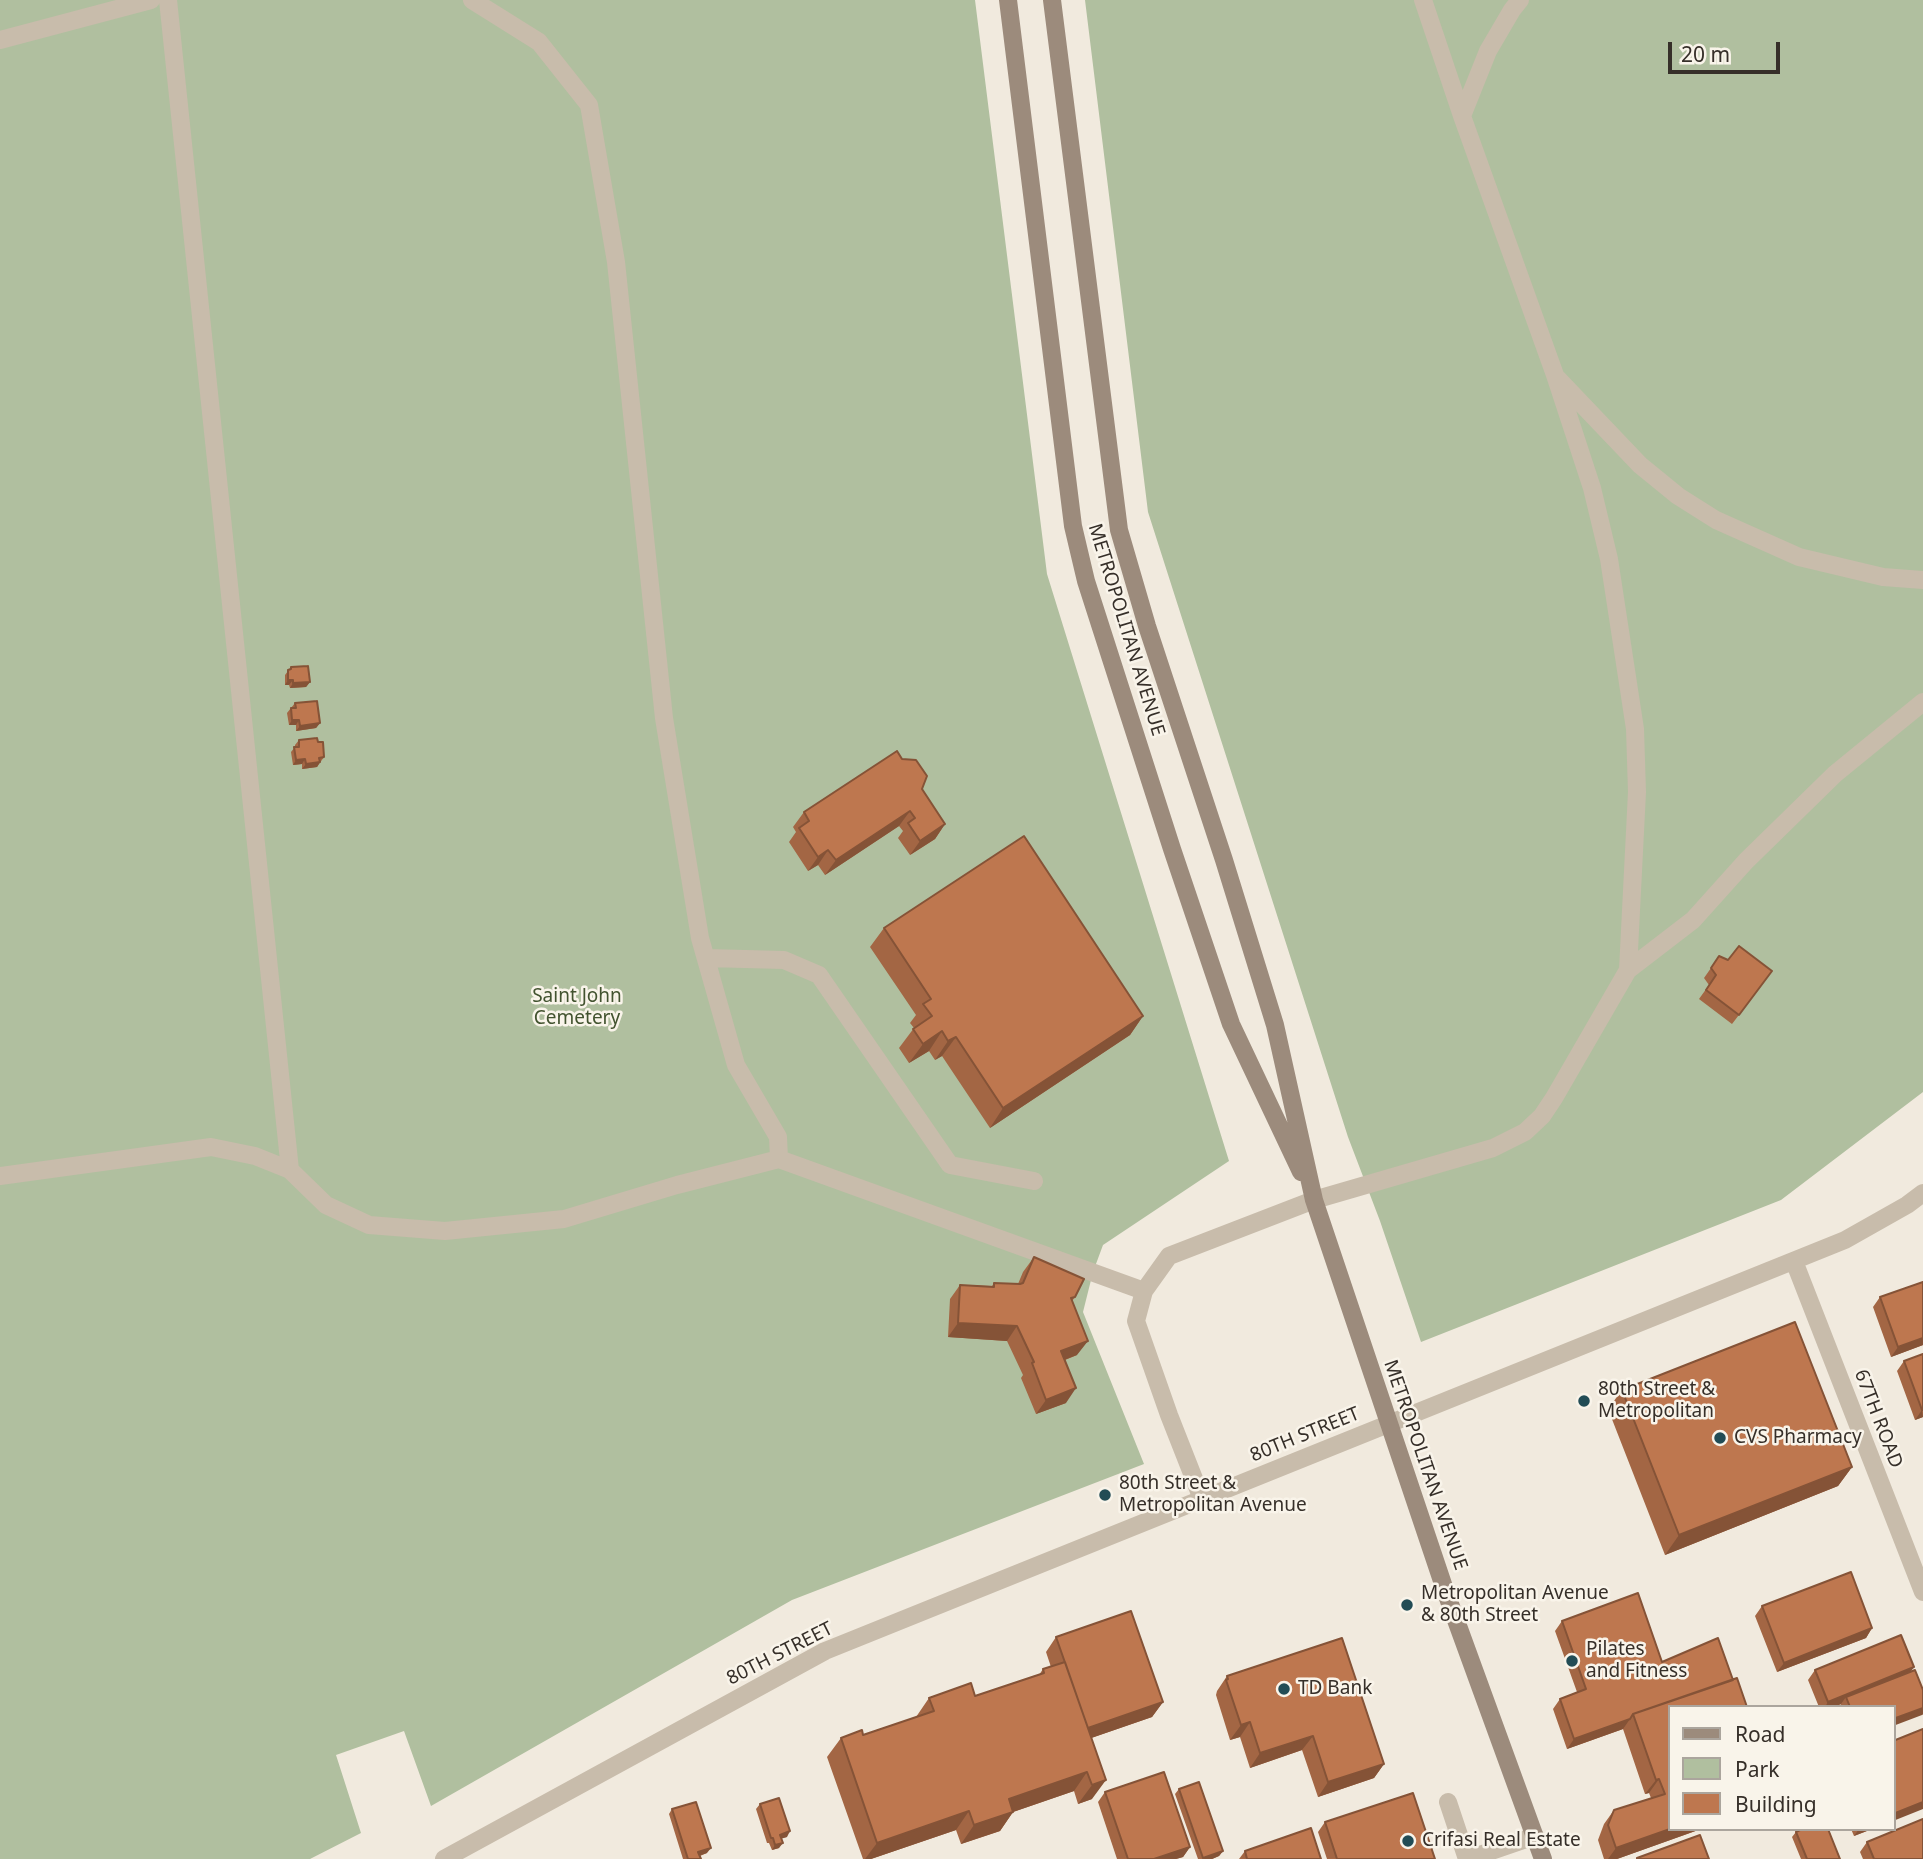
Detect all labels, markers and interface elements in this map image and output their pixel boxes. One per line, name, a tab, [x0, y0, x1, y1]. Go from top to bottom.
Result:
scale bar	[1671, 28, 1783, 72]
text: 20 m	[1681, 40, 1730, 68]
street label: METROPOLITAN AVENUE	[1083, 521, 1169, 739]
park label: Saint John Cemetery	[532, 986, 622, 1030]
street label: METROPOLITAN AVENUE	[1378, 1357, 1472, 1573]
street label: 67TH ROAD	[1849, 1367, 1907, 1471]
place label: 80th Street & Metropolitan	[1598, 1379, 1715, 1423]
marker: 80th Street & Metropolitan	[1576, 1393, 1592, 1409]
street label: 80TH STREET	[1247, 1403, 1363, 1467]
place label: CVS Pharmacy	[1734, 1427, 1862, 1449]
marker: CVS Pharmacy	[1712, 1430, 1728, 1446]
place label: 80th Street & Metropolitan Avenue	[1119, 1473, 1307, 1517]
marker: 80th Street & Metropolitan Avenue	[1097, 1487, 1113, 1503]
place label: Metropolitan Avenue & 80th Street	[1421, 1583, 1609, 1627]
marker: Metropolitan Avenue & 80th Street	[1399, 1597, 1415, 1613]
street label: 80TH STREET	[723, 1618, 837, 1690]
place label: Pilates and Fitness	[1586, 1639, 1687, 1683]
marker: Pilates and Fitness	[1564, 1653, 1580, 1669]
place label: TD Bank	[1298, 1678, 1372, 1700]
marker: TD Bank	[1276, 1681, 1292, 1697]
legend	[1668, 1705, 1895, 1831]
text: Road	[1735, 1720, 1785, 1748]
text: Park	[1735, 1755, 1779, 1783]
text: Building	[1735, 1790, 1817, 1818]
place label: Crifasi Real Estate	[1422, 1830, 1581, 1852]
marker: Crifasi Real Estate	[1400, 1833, 1416, 1849]

